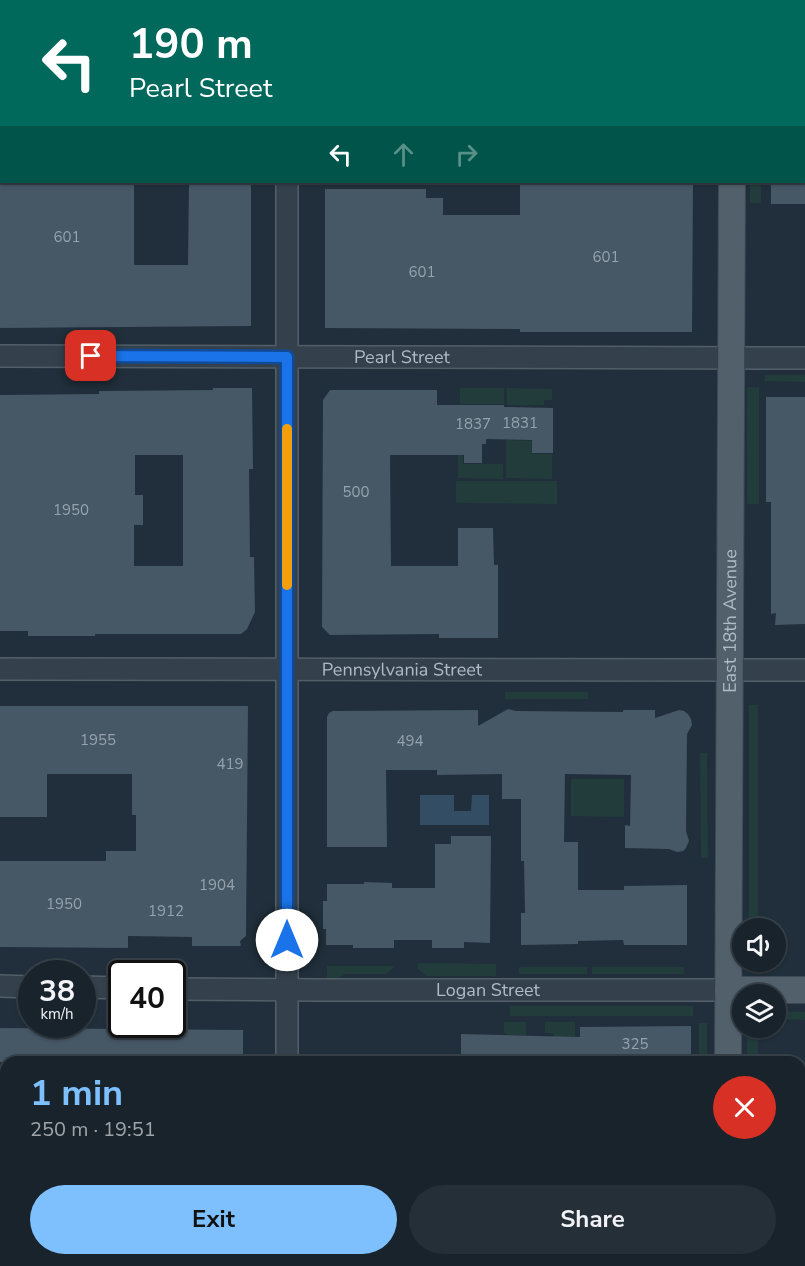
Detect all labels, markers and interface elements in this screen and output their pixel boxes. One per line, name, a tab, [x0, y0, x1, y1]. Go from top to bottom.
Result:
text: 190 m	[129, 16, 253, 73]
icon: left	[30, 24, 108, 102]
text: Pearl Street	[129, 70, 272, 107]
icon: left	[324, 138, 357, 171]
icon: ahead	[387, 138, 420, 171]
icon: right	[450, 138, 483, 171]
house number: 601	[53, 227, 81, 247]
house number: 601	[592, 247, 620, 267]
house number: 601	[408, 262, 436, 282]
pin	[65, 330, 116, 381]
icon: arrive	[74, 339, 107, 372]
street label: Pearl Street	[354, 345, 451, 369]
house number: 1831	[502, 413, 538, 433]
house number: 1837	[455, 414, 491, 434]
house number: 500	[342, 482, 370, 502]
house number: 1950	[53, 500, 89, 520]
street label: East 18th Avenue	[718, 549, 742, 693]
street label: Pennsylvania Street	[322, 657, 483, 682]
house number: 1955	[80, 730, 116, 750]
house number: 494	[396, 731, 424, 751]
house number: 419	[216, 754, 244, 774]
house number: 1904	[199, 875, 235, 895]
house number: 1950	[46, 894, 82, 914]
house number: 1912	[148, 901, 184, 921]
position arrow	[255, 908, 319, 972]
map controls	[732, 918, 786, 1038]
button: sound	[732, 918, 786, 972]
speed limit sign: 40	[108, 960, 186, 1038]
text: 38	[39, 971, 75, 1012]
street label: Logan Street	[436, 978, 541, 1002]
button: layers	[732, 984, 786, 1038]
text: km/h	[40, 1004, 74, 1024]
house number: 325	[621, 1034, 649, 1054]
text: 1 min	[30, 1069, 123, 1118]
button: close	[713, 1076, 776, 1139]
text: 250 m · 19:51	[30, 1116, 156, 1143]
button: Exit	[30, 1185, 397, 1254]
button: Share	[409, 1185, 776, 1254]

